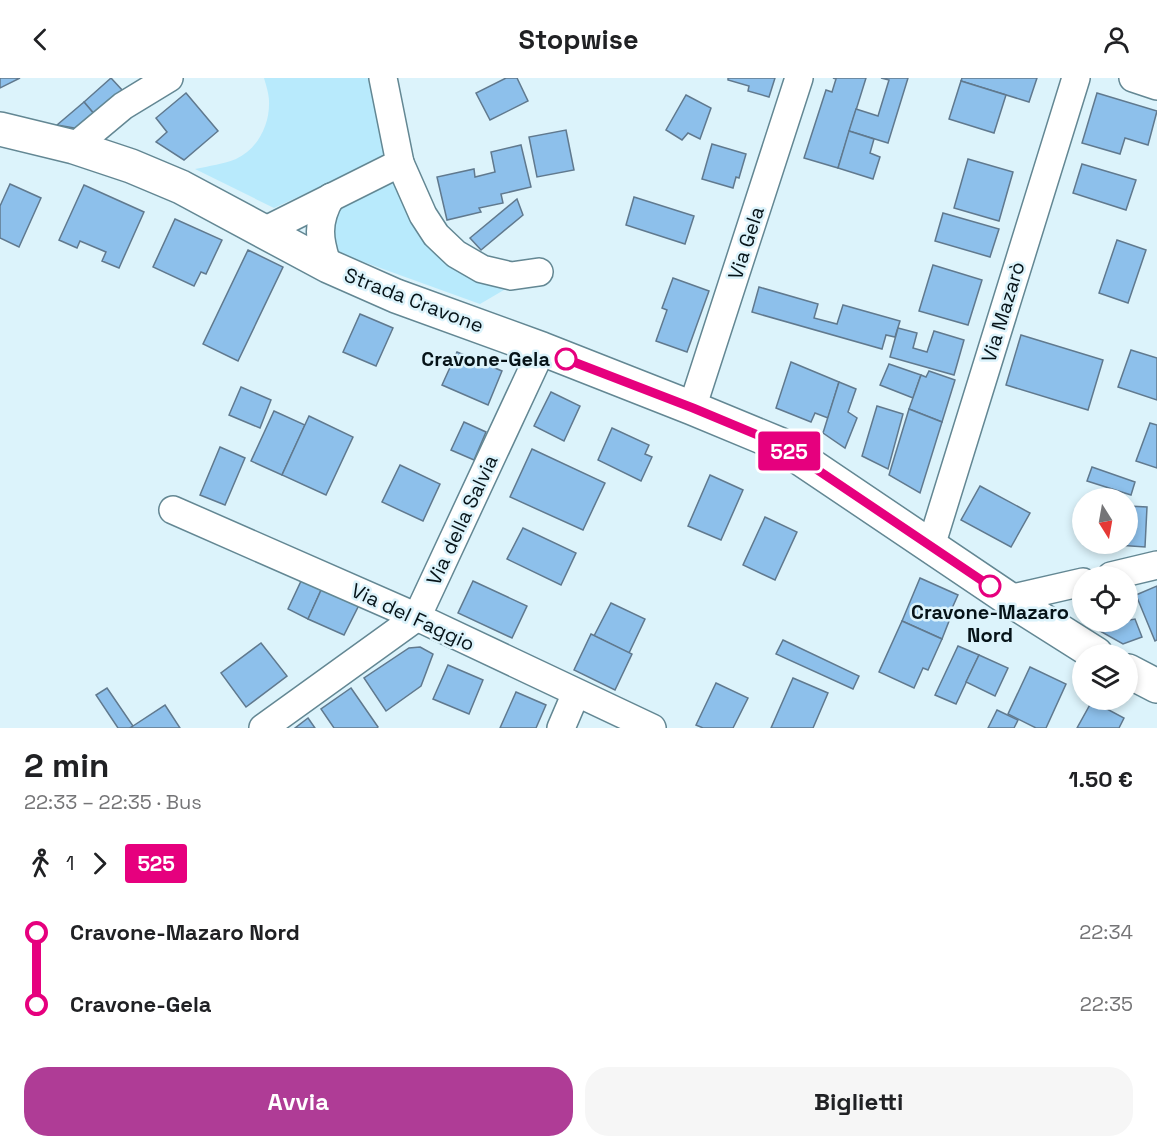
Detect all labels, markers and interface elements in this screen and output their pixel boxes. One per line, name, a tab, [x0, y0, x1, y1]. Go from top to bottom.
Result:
text: Stopwise	[519, 22, 638, 57]
icon: back	[24, 23, 57, 56]
icon: person	[1100, 23, 1133, 56]
street label: Via Gela	[722, 203, 770, 283]
street label: Via Mazarò	[975, 258, 1031, 366]
street label: Strada Cravone	[341, 261, 487, 339]
place label: Cravone-Gela	[421, 346, 550, 372]
marker: Cravone-Gela	[555, 348, 577, 370]
line badge: 525	[754, 432, 824, 470]
text: 525	[770, 438, 808, 465]
street label: Via della Salvia	[420, 451, 504, 589]
north arrow	[1072, 488, 1138, 554]
map controls	[1072, 488, 1138, 710]
button: locate	[1072, 566, 1138, 632]
marker: Cravone-Mazaro Nord	[979, 575, 1001, 597]
street label: Via del Faggio	[347, 577, 479, 657]
place label: Cravone-Mazaro Nord	[911, 599, 1069, 648]
button: layers	[1072, 644, 1138, 710]
text: 2 min	[24, 745, 109, 787]
text: 1.50 €	[1069, 765, 1133, 793]
text: 22:33 – 22:35 · Bus	[24, 789, 202, 815]
icon: walk	[24, 847, 57, 880]
icon: forward	[83, 847, 116, 880]
text: 1	[66, 850, 74, 876]
text: 525	[137, 850, 175, 877]
text: Cravone-Mazaro Nord	[70, 918, 300, 946]
text: 22:34	[1079, 919, 1133, 945]
text: Cravone-Gela	[70, 990, 212, 1018]
text: 22:35	[1080, 991, 1133, 1017]
button: Avvia	[24, 1067, 573, 1136]
button: Biglietti	[585, 1067, 1133, 1136]

